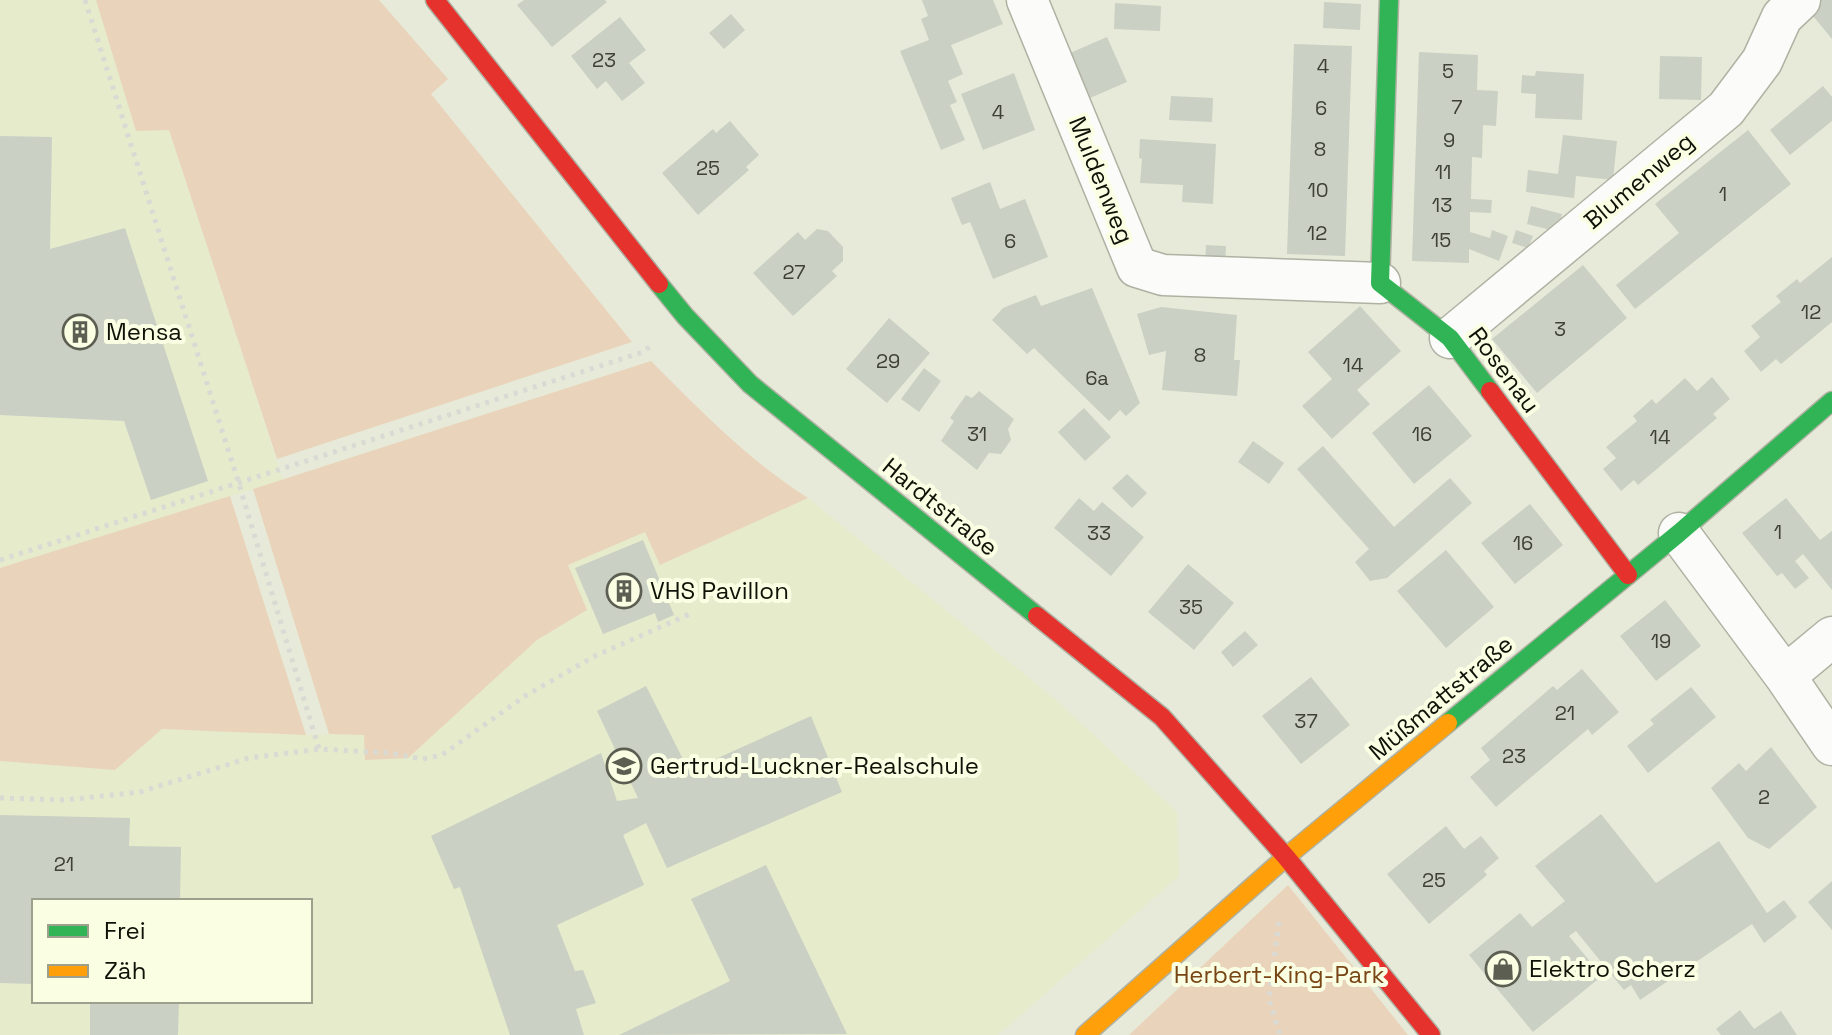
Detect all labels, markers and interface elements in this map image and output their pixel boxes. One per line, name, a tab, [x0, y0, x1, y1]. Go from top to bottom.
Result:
house number: 23	[592, 47, 616, 73]
house number: 4	[1317, 53, 1329, 79]
house number: 5	[1442, 58, 1454, 84]
house number: 7	[1451, 94, 1463, 120]
house number: 6	[1315, 95, 1327, 121]
house number: 4	[992, 99, 1004, 125]
street label: Muldenweg	[1062, 112, 1141, 248]
street label: Blumenweg	[1577, 126, 1700, 236]
house number: 9	[1443, 127, 1455, 153]
house number: 8	[1314, 136, 1326, 162]
house number: 25	[696, 155, 720, 181]
house number: 11	[1435, 159, 1451, 185]
house number: 10	[1307, 177, 1329, 203]
house number: 1	[1719, 181, 1727, 207]
house number: 13	[1432, 192, 1452, 218]
house number: 12	[1307, 220, 1327, 246]
house number: 15	[1431, 227, 1451, 253]
house number: 6	[1004, 228, 1016, 254]
house number: 27	[782, 259, 806, 285]
house number: 12	[1801, 299, 1821, 325]
building icon: Mensa	[61, 313, 99, 351]
place label: Mensa	[106, 316, 182, 347]
house number: 3	[1554, 316, 1566, 342]
street label: Rosenau	[1462, 321, 1547, 419]
house number: 8	[1194, 342, 1206, 368]
house number: 29	[876, 348, 900, 374]
house number: 14	[1343, 352, 1363, 378]
house number: 6a	[1085, 365, 1109, 391]
house number: 31	[967, 421, 987, 447]
house number: 16	[1412, 421, 1432, 447]
house number: 14	[1650, 424, 1670, 450]
street label: Hardtstraße	[876, 451, 1004, 563]
house number: 1	[1774, 519, 1782, 545]
house number: 33	[1087, 520, 1111, 546]
house number: 16	[1513, 530, 1533, 556]
building icon: VHS Pavillon	[605, 572, 643, 610]
place label: VHS Pavillon	[650, 575, 789, 606]
house number: 35	[1179, 594, 1203, 620]
street label: Müßmattstraße	[1362, 628, 1519, 767]
house number: 19	[1651, 628, 1671, 654]
house number: 21	[1555, 700, 1575, 726]
house number: 37	[1294, 708, 1318, 734]
house number: 23	[1502, 743, 1526, 769]
school or university icon: Gertrud-Luckner-Realschule	[605, 747, 643, 785]
place label: Gertrud-Luckner-Realschule	[650, 750, 979, 781]
house number: 2	[1758, 784, 1770, 810]
house number: 21	[54, 851, 74, 877]
house number: 25	[1422, 867, 1446, 893]
legend	[32, 899, 312, 1003]
text: Frei	[104, 915, 146, 946]
shop icon: Elektro Scherz	[1484, 950, 1522, 988]
place label: Elektro Scherz	[1529, 953, 1696, 984]
text: Zäh	[104, 955, 146, 986]
park label: Herbert-King-Park	[1174, 959, 1384, 990]

